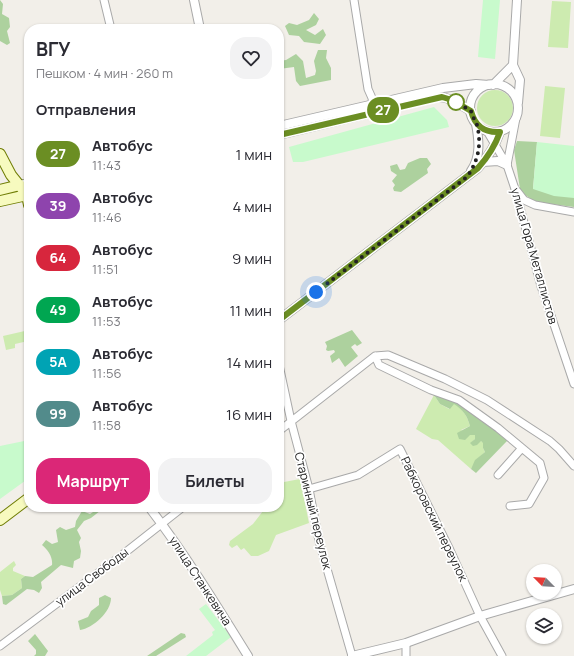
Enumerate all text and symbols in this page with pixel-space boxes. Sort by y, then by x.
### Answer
text: ВГУ [36,36,70,62]
button: heart [230,37,272,79]
text: Пешком · 4 мин · 260 m [36,64,173,82]
unlabelled marker [447,93,465,111]
line badge: 27 [365,97,401,123]
text: Отправления [36,99,136,120]
text: 27 [375,100,391,119]
text: Автобус [92,135,153,156]
text: 27 [50,144,66,163]
text: 1 мин [235,144,272,165]
text: 11:43 [92,156,121,174]
street label: улица Гора Металлистов [507,186,562,327]
text: Автобус [92,187,153,208]
text: 39 [50,196,66,215]
text: 4 мин [232,196,272,217]
text: 11:46 [92,208,122,226]
text: Автобус [92,239,153,260]
text: 64 [49,248,67,267]
text: 9 мин [232,248,272,269]
text: 11:51 [92,260,119,278]
your location [306,282,326,302]
text: Автобус [92,291,153,312]
text: 49 [50,300,66,319]
text: 11 мин [230,300,272,321]
text: 11:53 [92,312,121,330]
text: Автобус [92,343,153,364]
text: 5А [49,352,67,371]
text: 14 мин [227,352,272,373]
text: 11:56 [92,364,122,382]
text: Автобус [92,395,153,416]
text: 99 [49,404,67,423]
text: 16 мин [226,404,272,425]
text: 11:58 [92,416,121,434]
street label: Старинный переулок [291,450,337,572]
street label: Рабкоровский переулок [397,453,473,585]
button: Маршрут [36,458,150,504]
button: Билеты [158,458,272,504]
street label: улица Станкевича [165,533,236,629]
street label: улица Свободы [52,543,132,610]
north arrow [526,564,562,600]
map controls [526,564,562,644]
button: layers [526,608,562,644]

